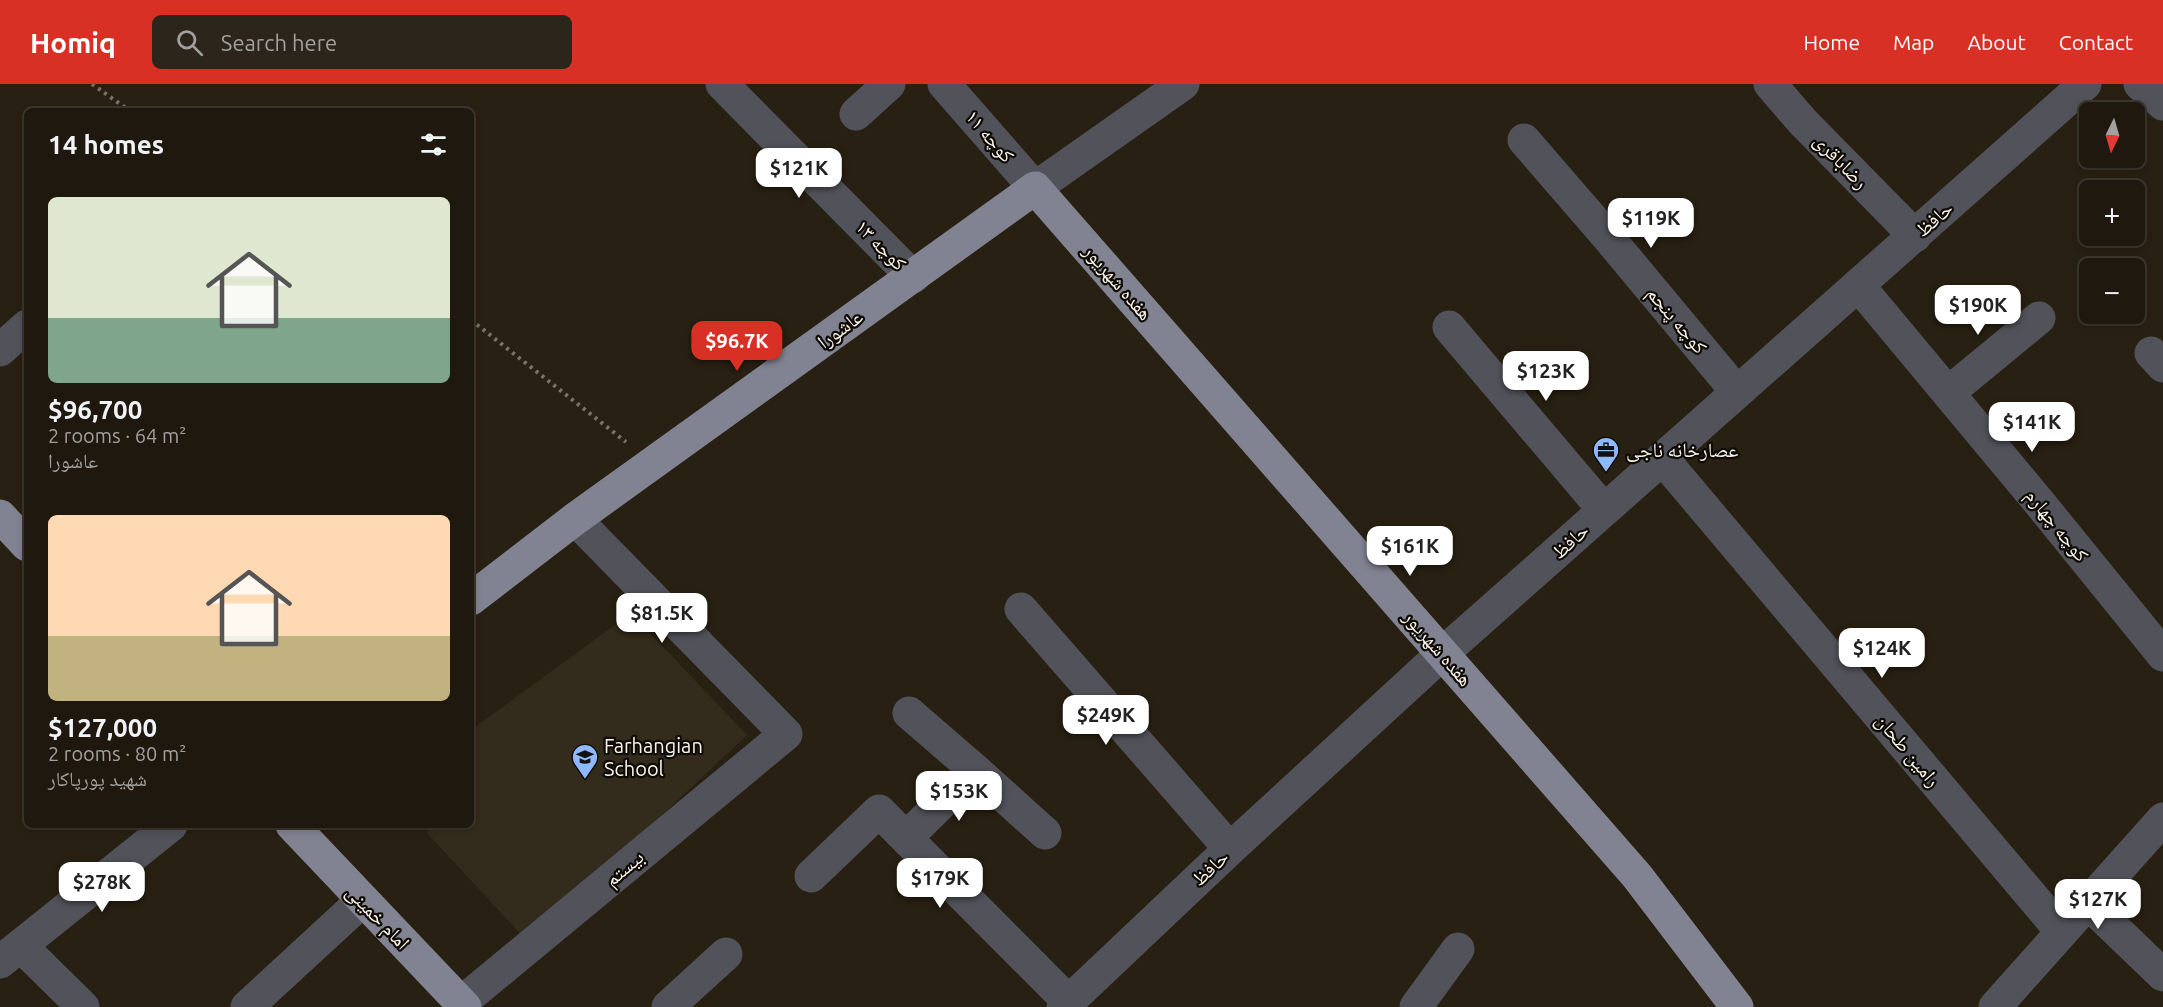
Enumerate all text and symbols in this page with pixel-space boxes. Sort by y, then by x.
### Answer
search box [152,15,572,69]
icon: search [173,26,206,59]
text: Homiq [30,27,116,58]
text: Search here [221,30,337,55]
text: Home [1803,30,1860,54]
text: Map [1893,30,1934,54]
text: About [1967,30,2026,54]
text: Contact [2059,30,2133,54]
north arrow [2079,102,2145,168]
map controls [2079,102,2145,324]
street label: کوچه ۱۱ [961,105,1019,167]
icon: filters [417,128,450,161]
street label: رضاباقری [1809,128,1873,194]
text: 14 homes [48,130,164,159]
pin: $121K [757,148,841,199]
text: $121K [770,156,828,179]
button: + [2079,180,2145,246]
street label: حافظ [1910,196,1957,241]
pin: $119K [1609,198,1693,249]
text: $119K [1622,206,1680,229]
street label: کوچه ۱۳ [851,215,911,275]
icon: home [195,236,303,344]
street label: هفده شهریور [1078,238,1158,325]
button: − [2079,258,2145,324]
street label: کوچه پنجم [1640,281,1712,360]
pin: $190K [1936,285,2020,336]
text: $190K [1949,293,2007,316]
street label: عاشورا [813,305,867,353]
pin: $96.7K [688,321,786,372]
text: $96.7K [705,329,769,352]
pin: $123K [1504,351,1588,402]
text: $123K [1517,359,1575,382]
text: $96,700 [48,395,142,424]
pin: $141K [1990,402,2074,453]
text: $141K [2003,410,2061,433]
text: 2 rooms · 64 m² [48,424,186,447]
office icon: عصارخانه ناجی [1591,435,1621,473]
place label: عصارخانه ناجی [1626,438,1738,462]
text: عاشورا [48,449,98,472]
street label: کوچه چهارم [2019,484,2094,568]
street label: حافظ [1546,518,1593,563]
pin: $161K [1368,526,1452,577]
text: $161K [1381,534,1439,557]
icon: home [195,554,303,662]
pin: $81.5K [613,593,711,644]
text: $81.5K [630,601,694,624]
street label: هفده شهریور [1398,604,1478,691]
pin: $124K [1840,628,1924,679]
text: $124K [1853,636,1911,659]
pin: $249K [1064,695,1148,746]
text: $249K [1077,703,1135,726]
street label: رامین طحان [1870,708,1946,792]
text: $127,000 [48,713,157,742]
place label: Farhangian School [604,734,703,780]
text: 2 rooms · 80 m² [48,742,186,765]
school or university icon: Farhangian School [570,742,600,780]
text: شهید پورپاکار [48,767,147,790]
pin: $153K [917,771,1001,822]
text: $153K [930,779,988,802]
street label: بیستم [600,845,650,893]
street label: حافظ [1187,845,1233,890]
pin: $179K [898,858,982,909]
pin: $278K [60,862,144,913]
text: $179K [911,866,969,889]
text: $278K [73,870,131,893]
pin: $127K [2056,879,2140,930]
street label: امام خمینی [340,880,415,956]
text: $127K [2069,887,2127,910]

